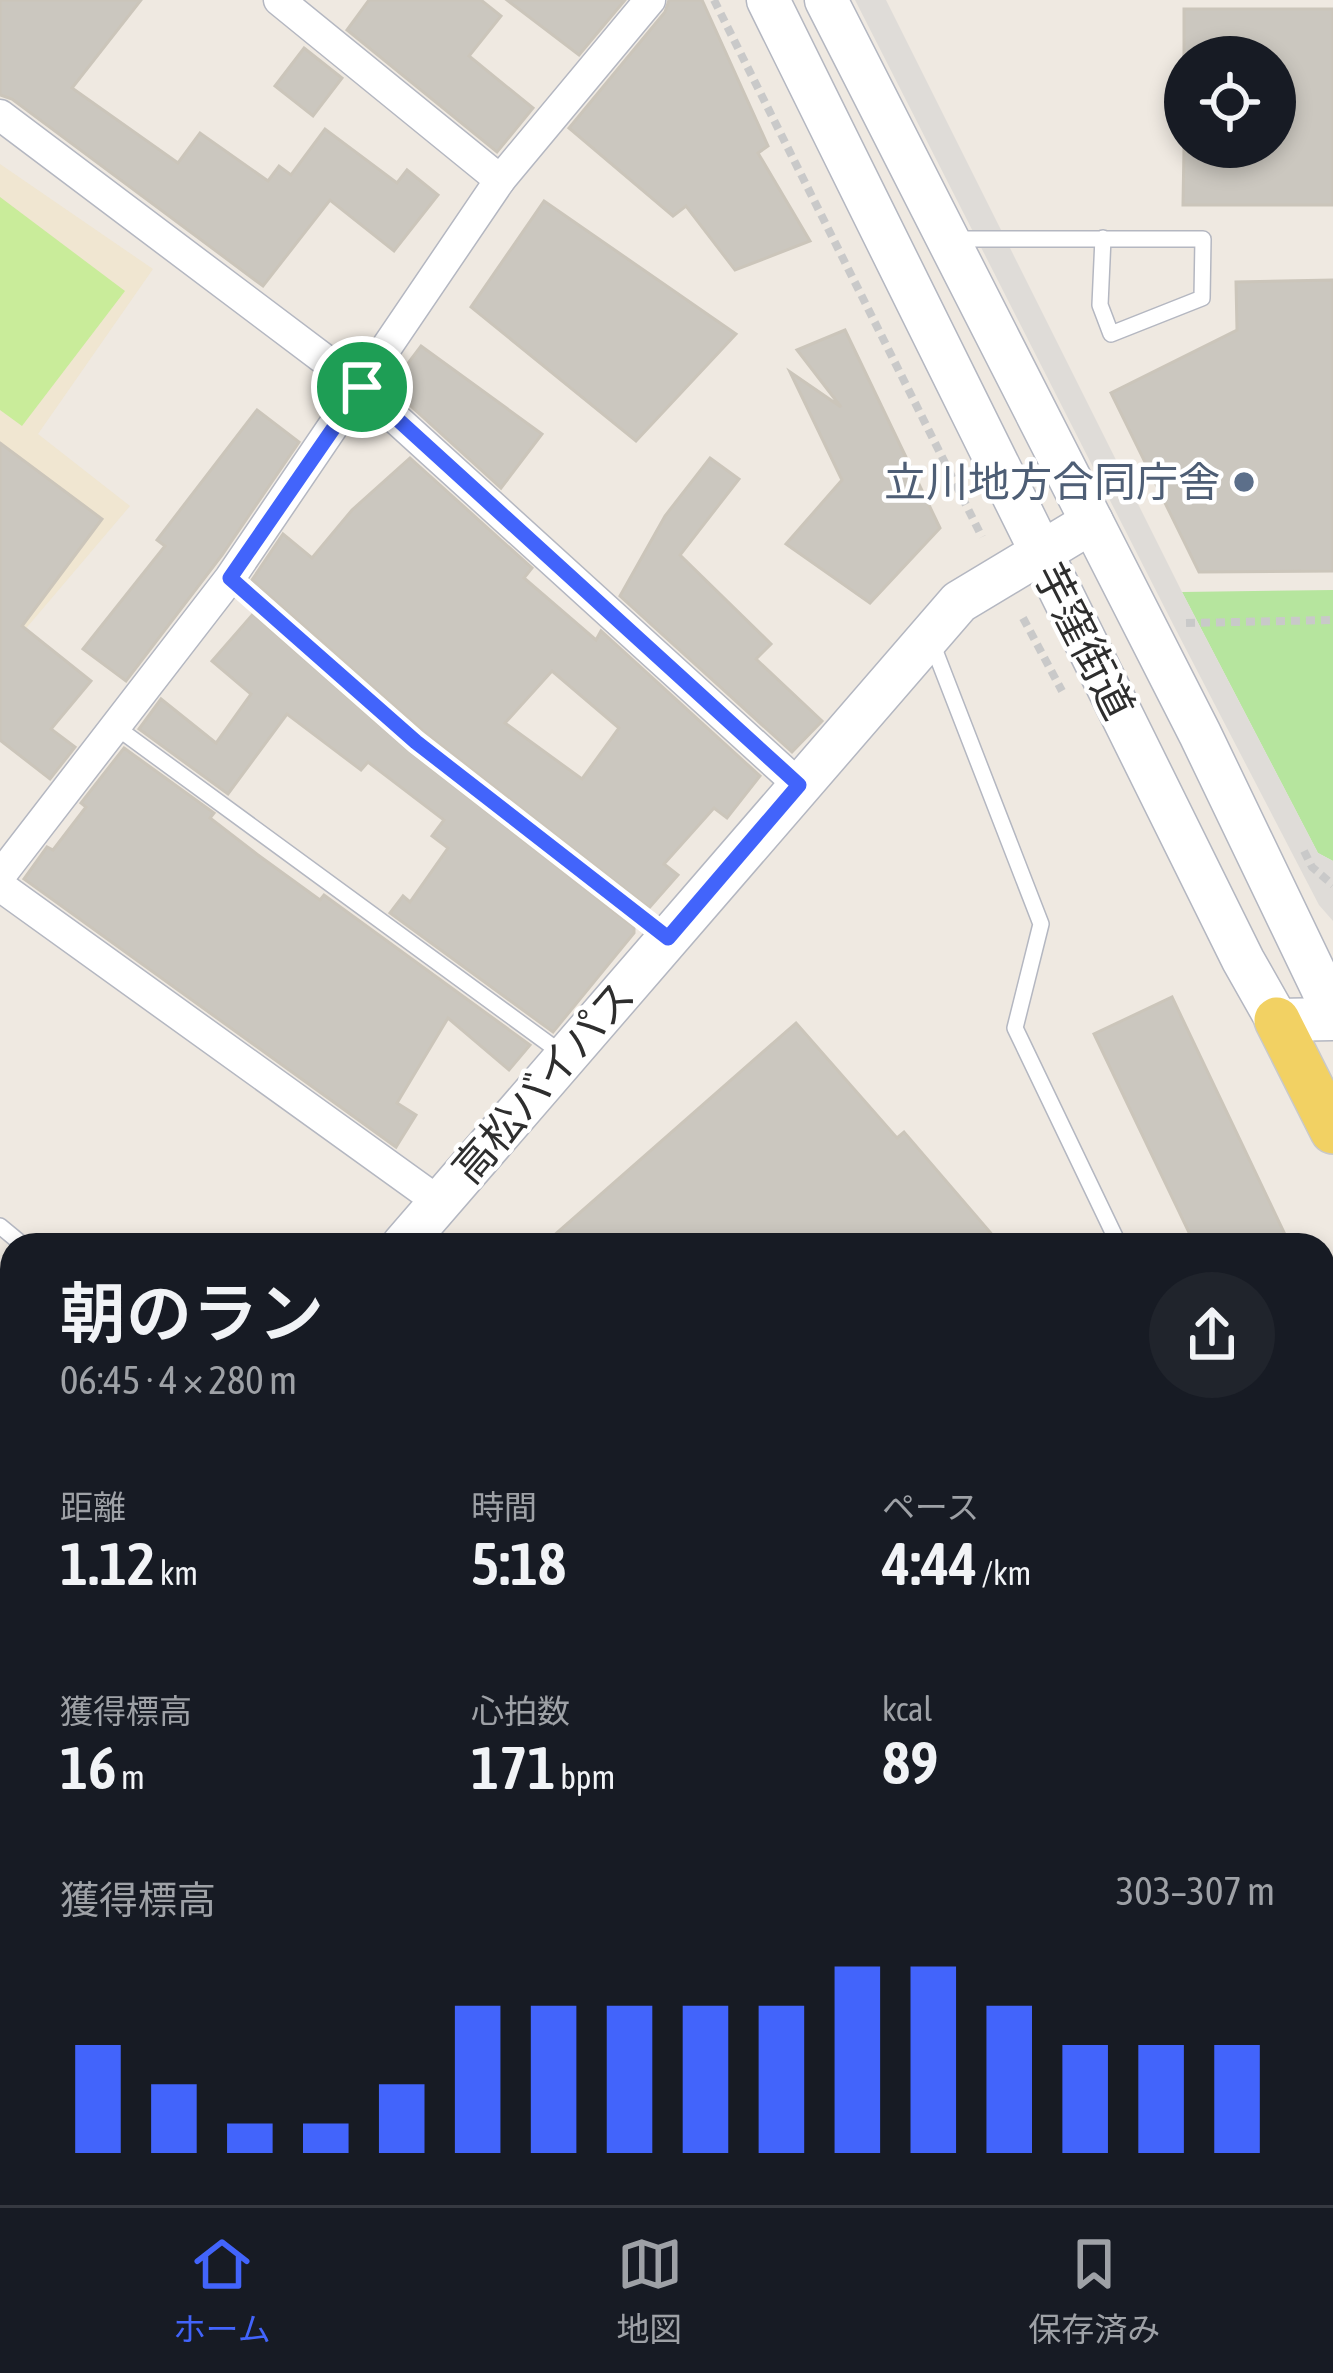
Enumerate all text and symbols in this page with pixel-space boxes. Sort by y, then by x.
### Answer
map controls [1164,36,1296,168]
button: locate [1164,36,1296,168]
pin [311,336,413,438]
icon: arrive [329,354,395,420]
place label: 立川地方合同庁舎 [884,458,1220,506]
marker: 立川地方合同庁舎 [1231,469,1257,495]
street label: 芋窪街道 [1024,555,1144,727]
street label: 高松バイパス [442,971,644,1193]
button: share [1149,1272,1275,1398]
text: 朝のラン [60,1275,324,1351]
text: 06:45 · 4 × 280 m [60,1358,297,1402]
text: 距離 [60,1488,126,1526]
text: 時間 [471,1488,537,1526]
text: ペース [882,1488,979,1526]
text: 1.12 [60,1529,155,1598]
text: 5:18 [471,1529,566,1598]
text: 4:44 [882,1529,977,1598]
text: km [155,1554,198,1592]
text: /km [977,1554,1031,1592]
text: kcal [882,1690,932,1728]
text: 獲得標高 [60,1692,192,1730]
text: 心拍数 [471,1692,570,1730]
text: 89 [882,1728,938,1797]
text: 16 [60,1733,116,1802]
text: 171 [471,1733,556,1802]
text: m [116,1758,145,1796]
text: bpm [556,1758,615,1796]
text: 303–307 m [1116,1869,1275,1913]
text: 獲得標高 [60,1878,216,1922]
tab: ホーム [173,2231,271,2351]
tab: 地図 [617,2231,683,2351]
tab: 保存済み [1028,2231,1160,2351]

